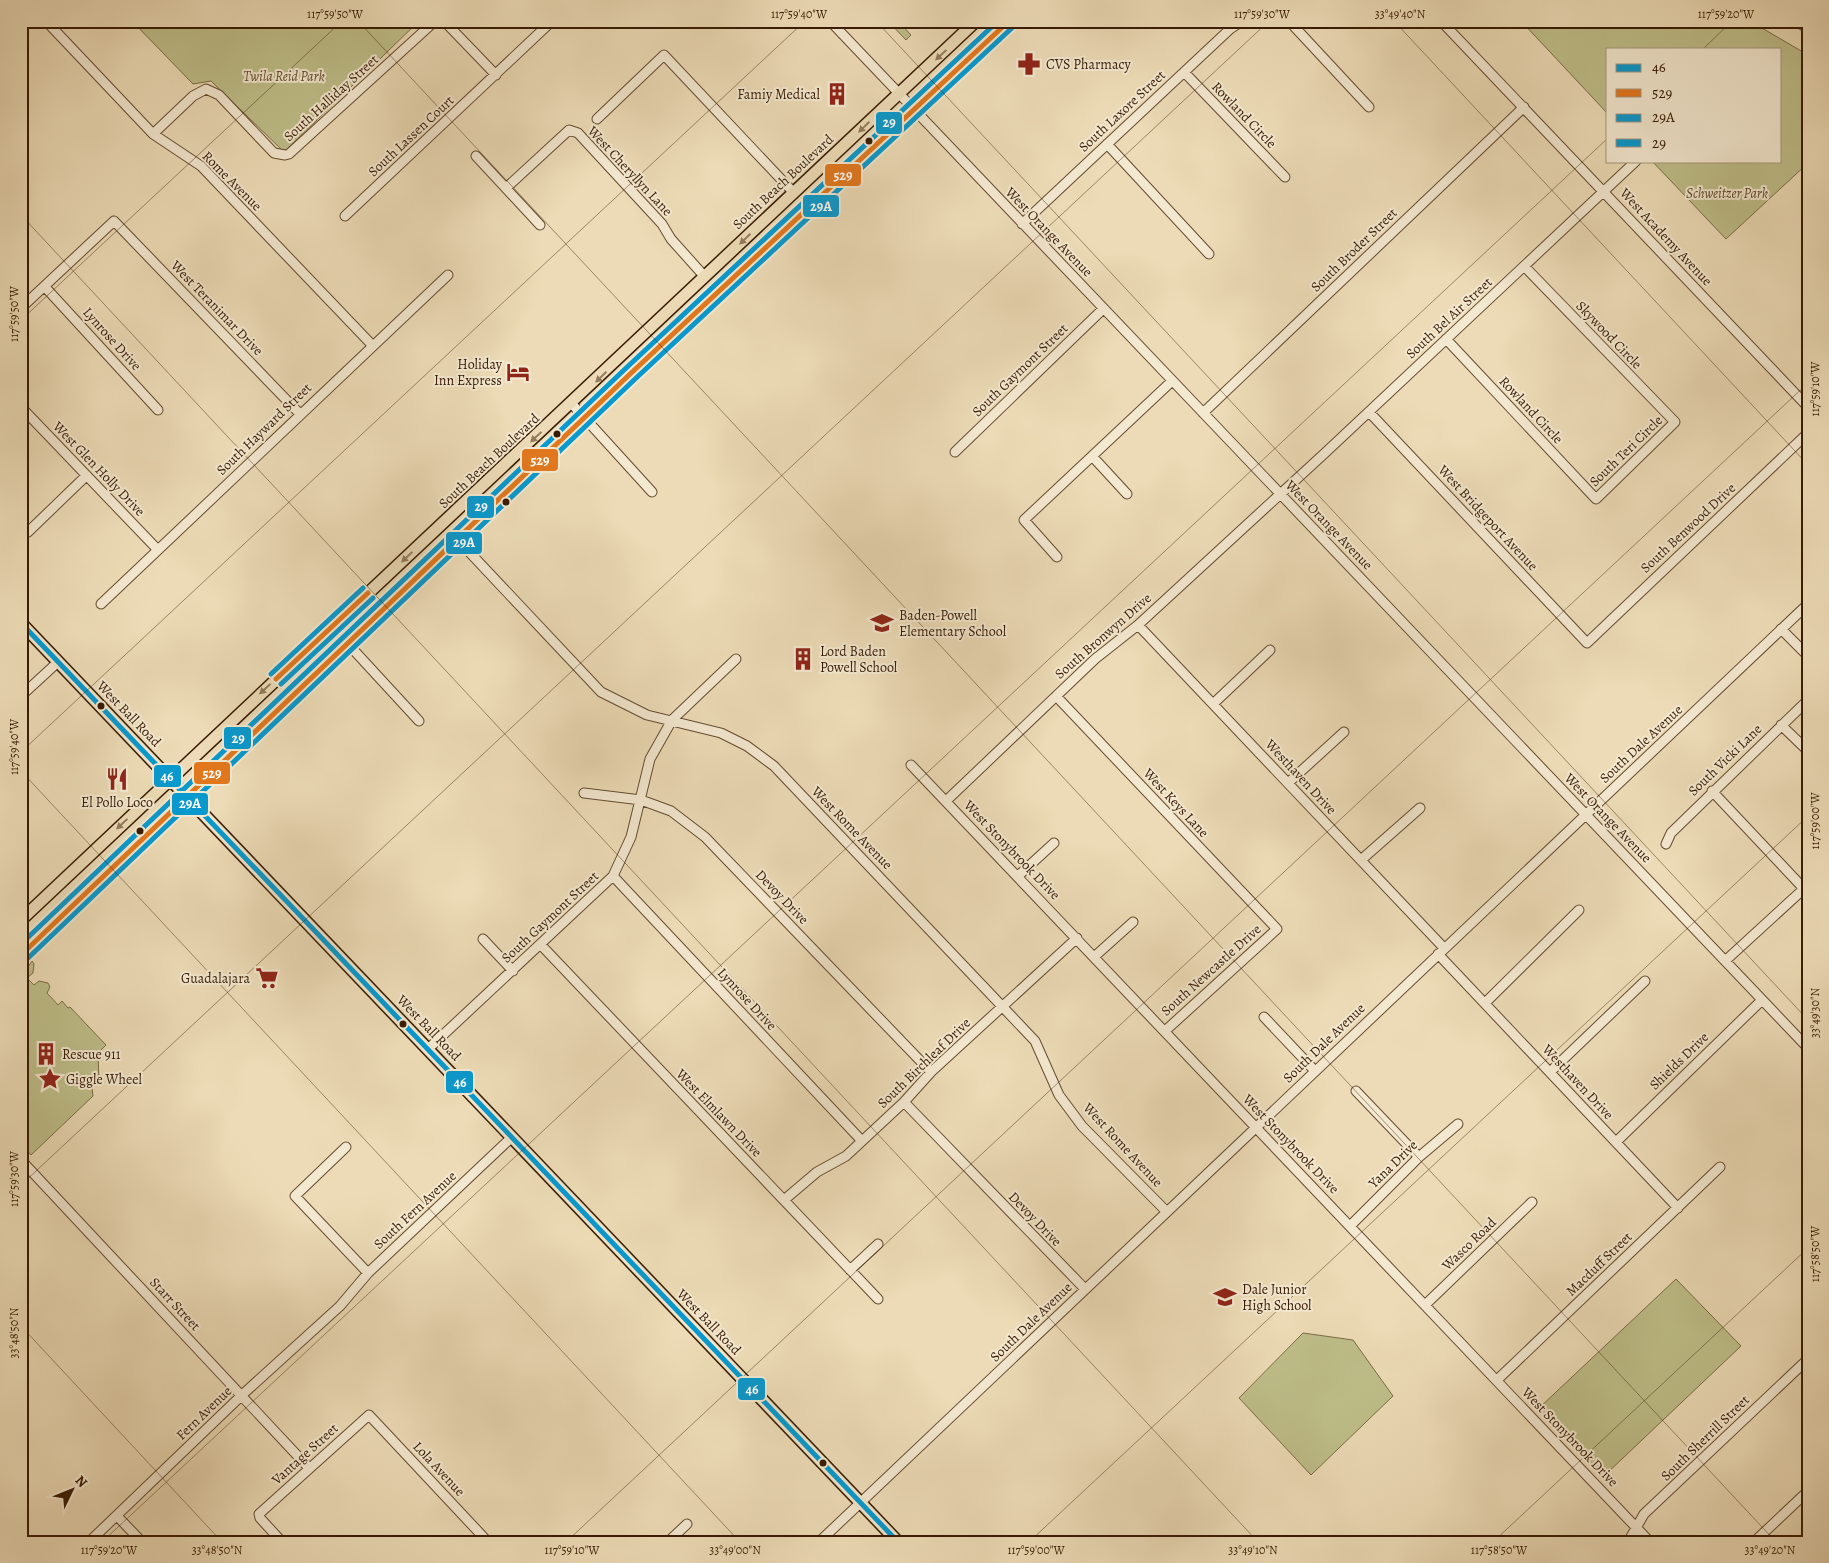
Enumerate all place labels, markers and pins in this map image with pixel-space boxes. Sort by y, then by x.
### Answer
pharmacy icon: CVS Pharmacy [1016,51,1042,77]
place label: CVS Pharmacy [1046,55,1131,74]
building icon: Famiy Medical [824,81,850,107]
place label: Famiy Medical [737,85,821,104]
unlabelled marker [864,136,874,146]
place label: Holiday Inn Express [434,355,503,390]
hotel icon: Holiday Inn Express [505,359,531,385]
unlabelled marker [552,429,562,439]
unlabelled marker [501,497,511,507]
place label: Baden-Powell Elementary School [899,606,1007,641]
school or university icon: Baden-Powell Elementary School [869,610,895,636]
place label: Lord Baden Powell School [820,642,898,677]
building icon: Lord Baden Powell School [790,646,816,672]
unlabelled marker [96,701,106,711]
restaurant icon: El Pollo Loco [104,766,130,792]
place label: El Pollo Loco [81,793,153,812]
unlabelled marker [135,826,145,836]
supermarket icon: Guadalajara [254,965,280,991]
place label: Guadalajara [181,969,250,988]
unlabelled marker [398,1019,408,1029]
building icon: Rescue 911 [33,1041,59,1067]
place label: Rescue 911 [62,1045,121,1064]
place icon: Giggle Wheel [37,1066,63,1092]
place label: Giggle Wheel [66,1070,142,1089]
place label: Dale Junior High School [1242,1280,1312,1315]
school or university icon: Dale Junior High School [1212,1284,1238,1310]
unlabelled marker [818,1458,828,1468]

